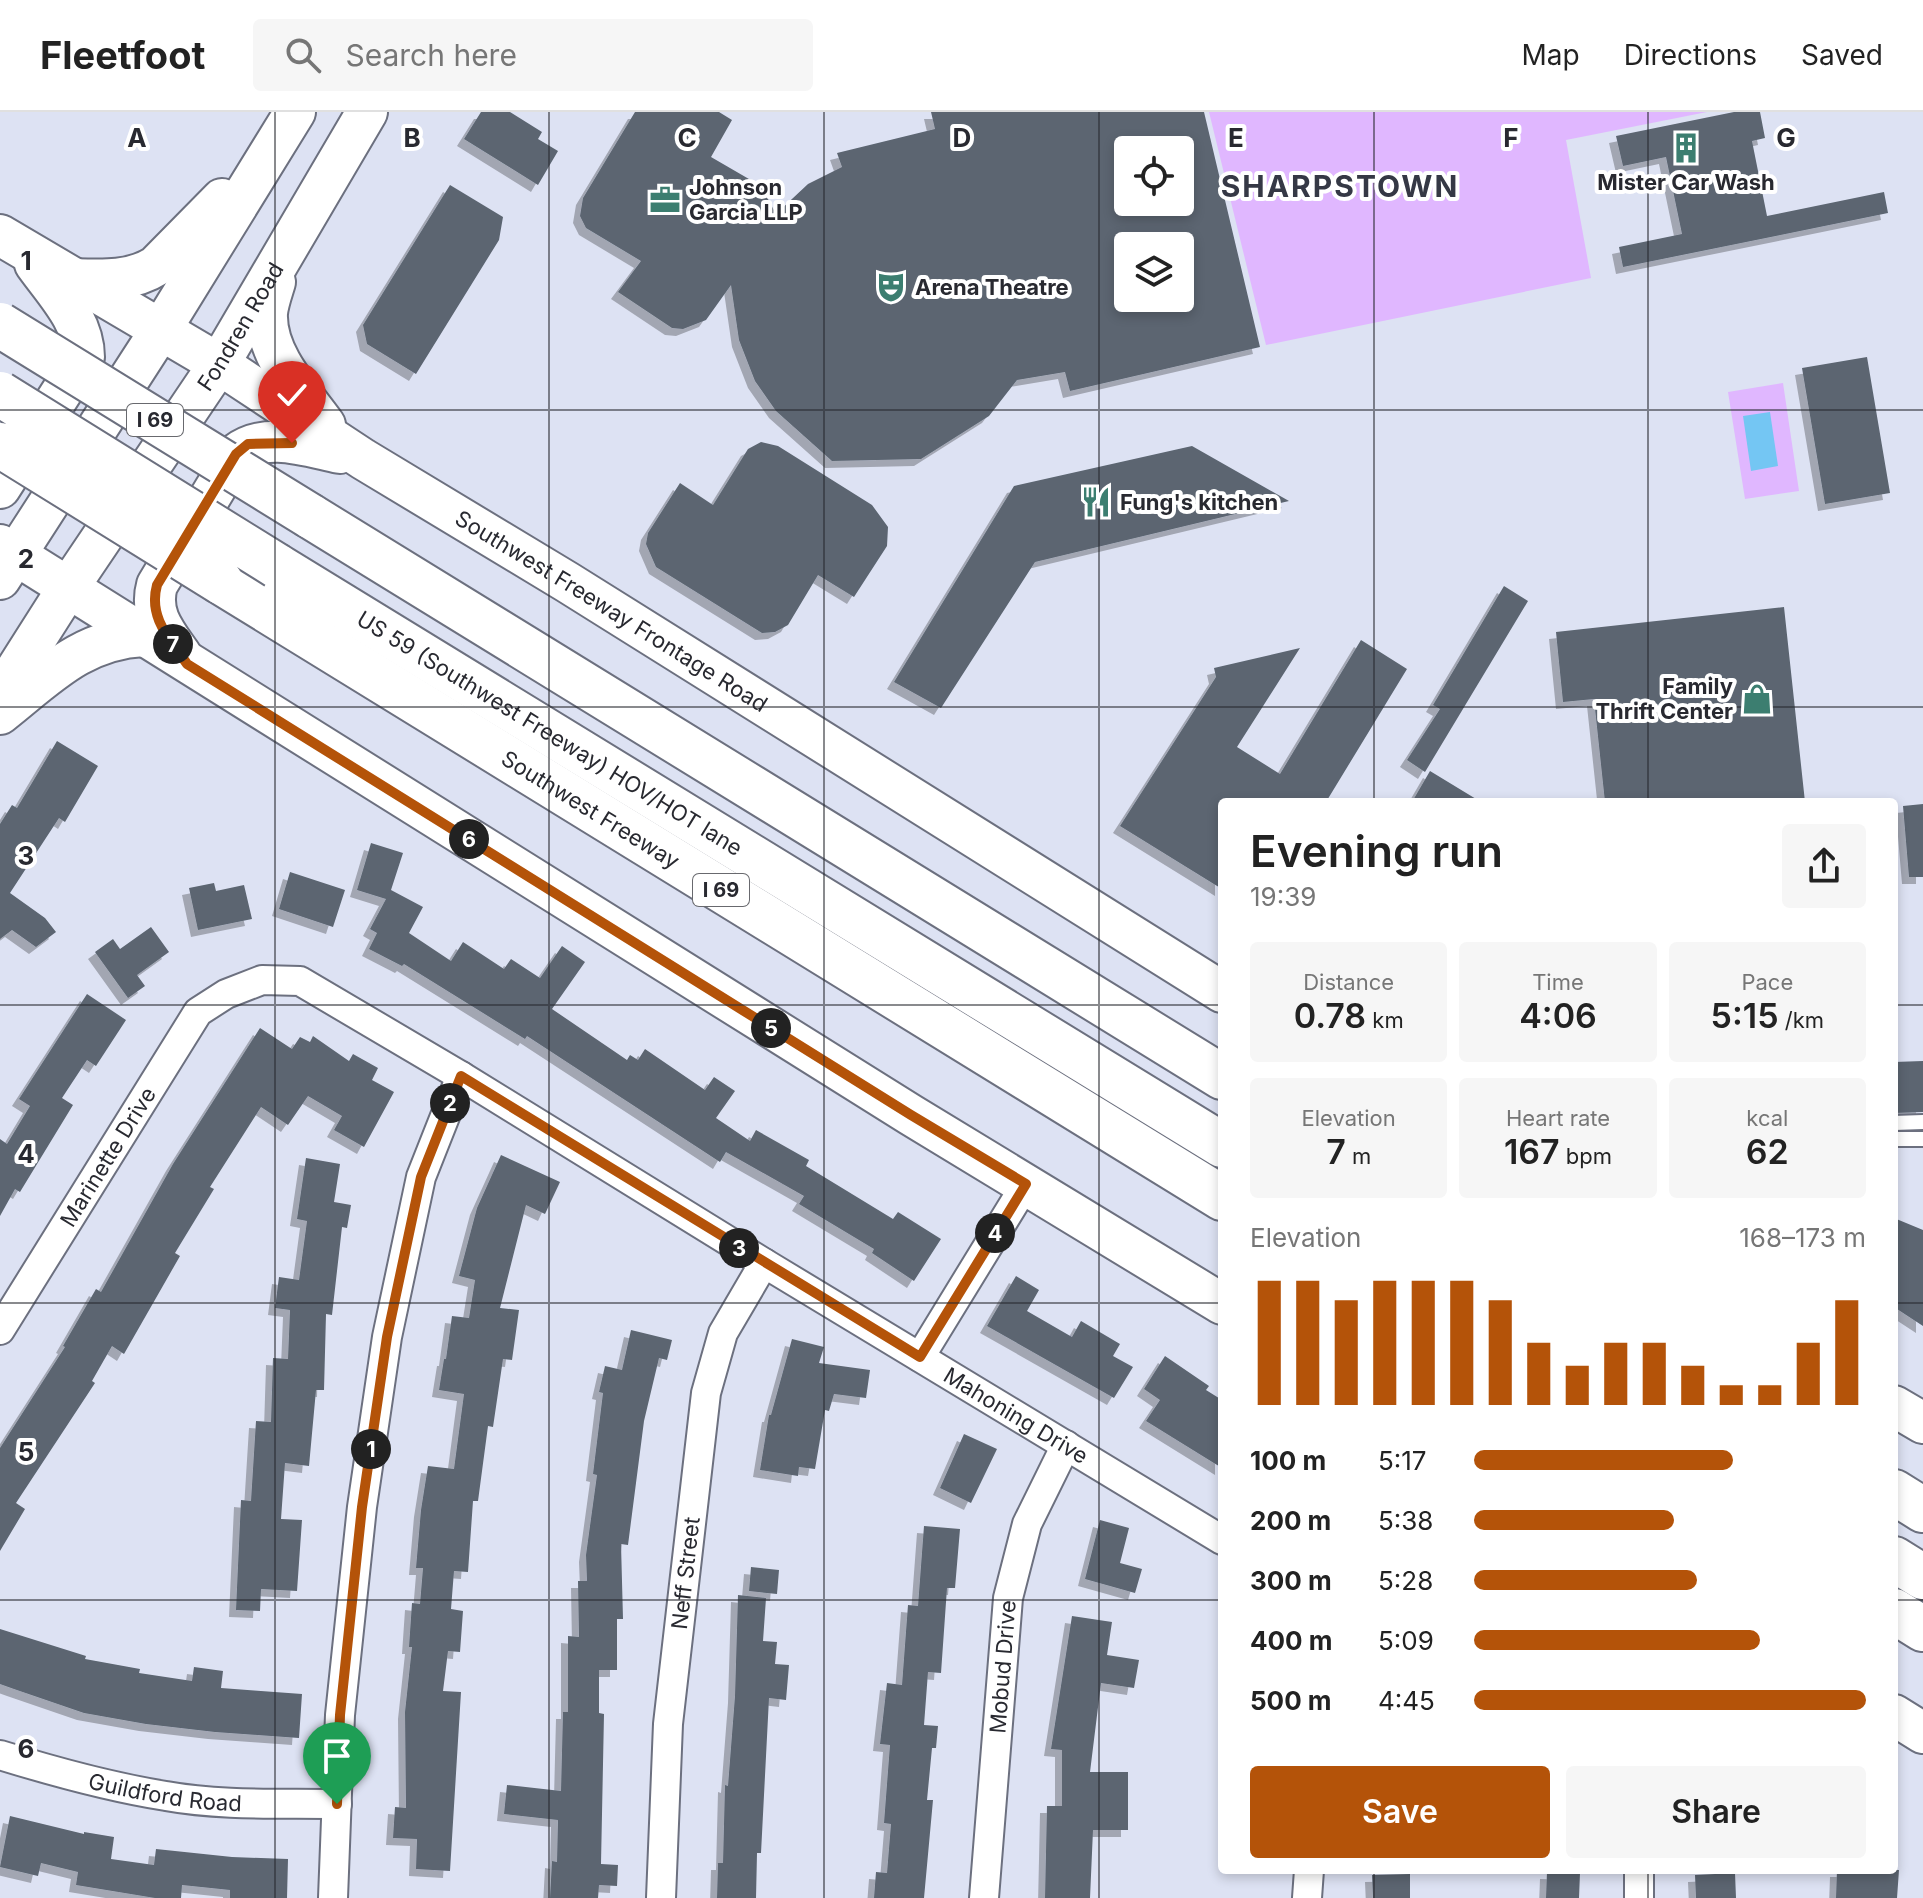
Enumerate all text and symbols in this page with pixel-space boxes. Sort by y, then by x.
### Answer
search box [253,19,813,91]
text: Fleetfoot [40,32,205,78]
icon: search [281,33,325,77]
text: Search here [345,37,517,73]
text: Map [1521,38,1580,72]
text: Directions [1624,38,1757,72]
text: Saved [1801,38,1883,72]
text: A [127,122,147,153]
text: B [403,122,421,153]
text: C [677,122,697,153]
text: D [953,122,971,153]
text: E [1228,122,1244,153]
text: F [1503,122,1519,153]
text: G [1776,122,1796,153]
building icon: Mister Car Wash [1669,131,1703,165]
map controls [1114,136,1194,312]
button: locate [1114,136,1194,216]
district label: SHARPSTOWN [1221,168,1459,204]
place label: Mister Car Wash [1597,169,1775,195]
place label: Johnson Garcia LLP [689,174,803,225]
office icon: Johnson Garcia LLP [648,183,682,217]
button: layers [1114,232,1194,312]
text: 1 [20,245,32,276]
street label: Fondren Road [192,258,289,396]
theatre icon: Arena Theatre [874,270,908,304]
place label: Arena Theatre [915,274,1069,300]
pin [258,361,326,443]
icon: check [270,373,314,417]
road number: I 69 [127,404,183,436]
restaurant icon: Fung's kitchen [1079,485,1113,519]
place label: Fung's kitchen [1120,489,1278,515]
street label: Southwest Freeway Frontage Road [451,505,772,717]
text: 2 [18,543,34,574]
street label: US 59 (Southwest Freeway) HOV/HOT lane [351,606,747,858]
pin: 7 [153,624,193,664]
text: 7 [167,631,179,657]
place label: Family Thrift Center [1595,673,1733,724]
shop icon: Family Thrift Center [1740,682,1774,716]
street label: Southwest Freeway [497,744,683,874]
pin: 6 [449,819,489,859]
text: Evening run [1250,824,1503,878]
button: share [1782,824,1866,908]
text: 6 [462,826,476,852]
text: 3 [18,840,34,871]
road number: I 69 [693,874,749,906]
text: 19:39 [1250,881,1316,912]
text: Distance [1303,969,1394,995]
text: Time [1532,969,1584,995]
text: Pace [1741,969,1793,995]
text: 0.78 [1294,995,1366,1036]
text: 4:06 [1519,995,1597,1036]
text: 5:15 [1711,995,1779,1036]
text: km [1366,1007,1404,1033]
text: /km [1779,1007,1824,1033]
pin: 5 [751,1008,791,1048]
text: 5 [764,1015,778,1041]
street label: Marinette Drive [55,1082,161,1231]
pin: 2 [430,1083,470,1123]
text: 2 [443,1090,457,1116]
text: Elevation [1302,1105,1396,1131]
text: Heart rate [1506,1105,1610,1131]
text: kcal [1746,1105,1788,1131]
text: 7 [1326,1131,1346,1172]
text: 167 [1504,1131,1560,1172]
text: 62 [1746,1131,1789,1172]
text: 4 [17,1138,35,1169]
text: m [1346,1143,1371,1169]
text: bpm [1560,1143,1612,1169]
pin: 4 [975,1213,1015,1253]
text: 4 [988,1220,1002,1246]
text: Elevation [1250,1222,1361,1253]
text: 168–173 m [1739,1222,1866,1253]
pin: 3 [719,1228,759,1268]
text: 3 [732,1235,746,1261]
street label: Mahoning Drive [939,1362,1093,1469]
pin: 1 [351,1429,391,1469]
text: 5 [18,1436,34,1467]
text: 1 [366,1436,376,1462]
text: 100 m [1250,1445,1326,1476]
text: 5:17 [1378,1445,1427,1476]
text: 200 m [1250,1505,1331,1536]
text: 5:38 [1378,1505,1433,1536]
street label: Neff Street [666,1515,705,1631]
text: 300 m [1250,1565,1332,1596]
text: 5:28 [1378,1565,1433,1596]
street label: Mobud Drive [984,1599,1021,1734]
text: 400 m [1250,1625,1333,1656]
text: 5:09 [1378,1625,1434,1656]
text: 500 m [1250,1685,1332,1716]
text: 4:45 [1378,1685,1435,1716]
pin [303,1722,371,1804]
text: 6 [18,1733,34,1764]
icon: arrive [315,1734,359,1778]
button: Save [1250,1766,1550,1858]
button: Share [1566,1766,1866,1858]
street label: Guildford Road [86,1768,242,1816]

